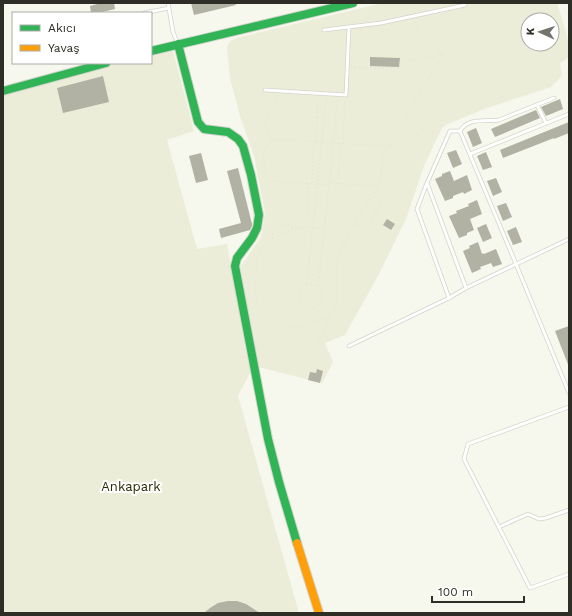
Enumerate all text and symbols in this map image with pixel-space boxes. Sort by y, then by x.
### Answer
legend [12,12,152,64]
north arrow [520,12,560,52]
text: Akıcı [48,21,76,35]
text: K [524,27,537,36]
text: Yavaş [48,41,80,55]
park label: Ankapark [101,479,161,494]
scale bar [432,578,524,604]
text: 100 m [438,585,473,599]

